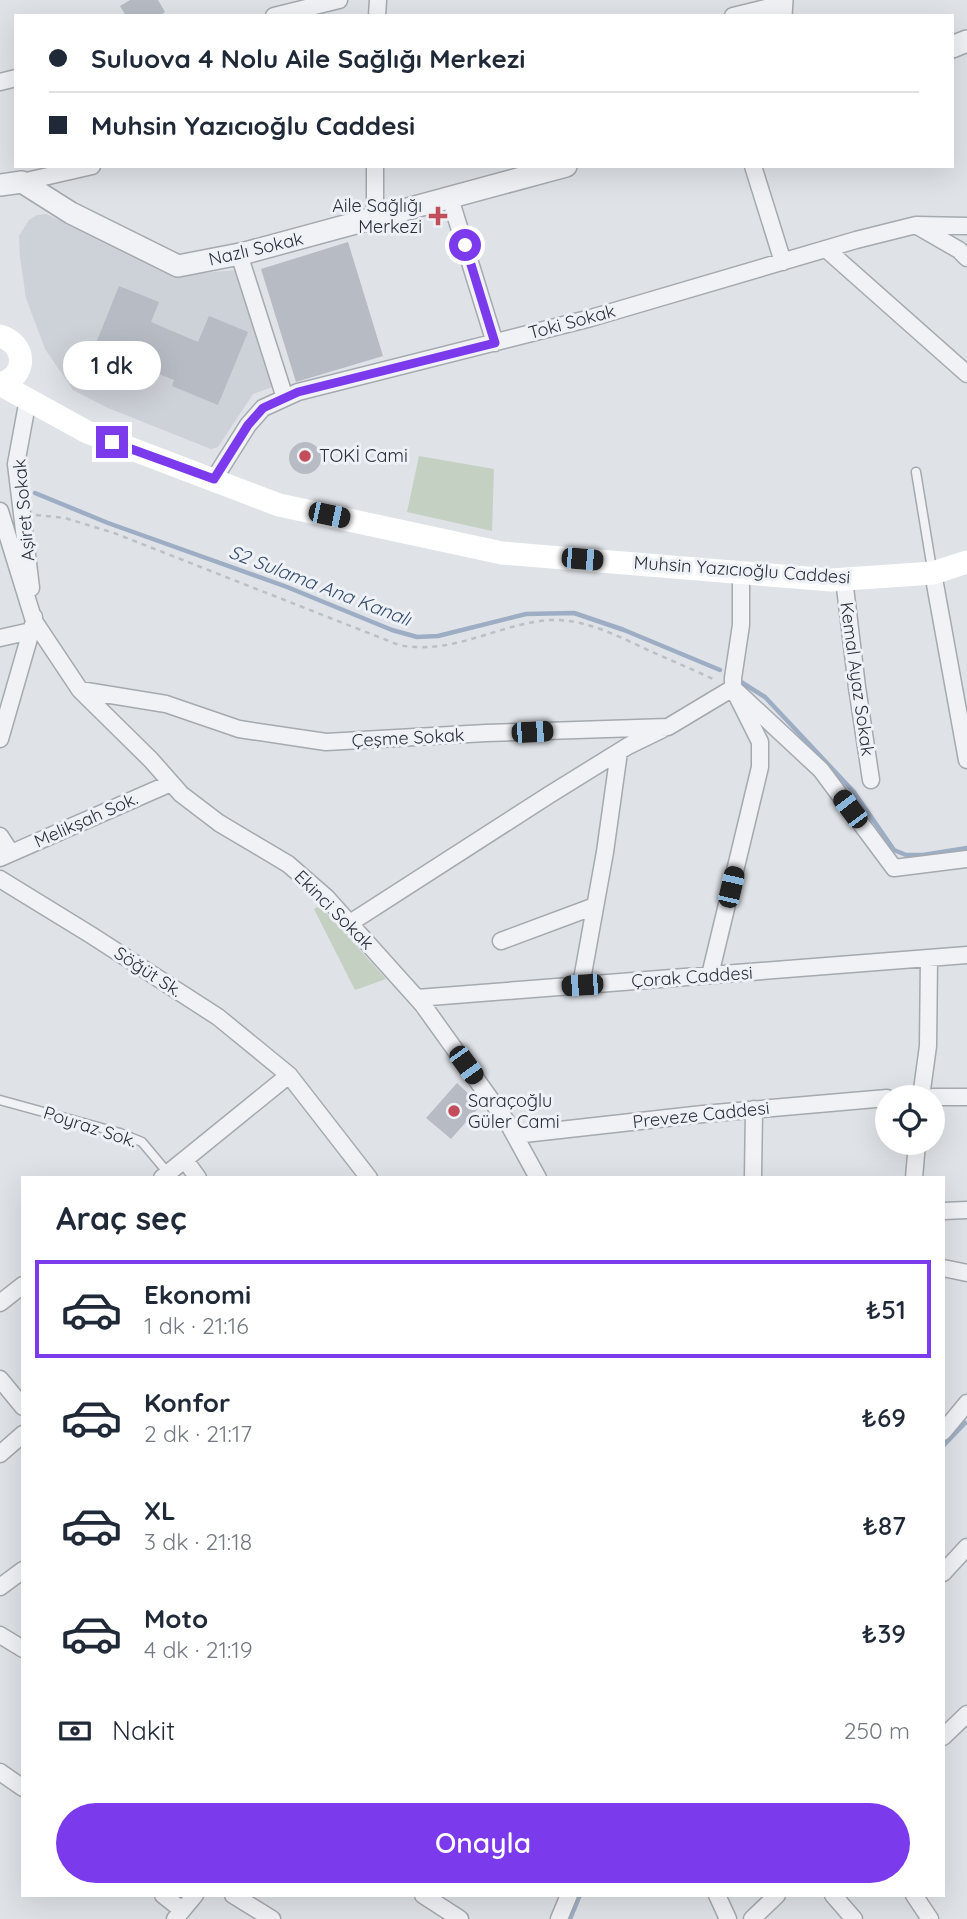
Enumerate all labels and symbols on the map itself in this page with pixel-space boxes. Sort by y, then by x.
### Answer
place label: Aile Sağlığı Merkezi [332,194,422,238]
marker: Aile Sağlığı Merkezi [428,206,448,226]
street label: Nazlı Sokak [206,226,306,271]
route start [449,229,481,261]
street label: Toki Sokak [526,299,618,344]
callout: 1 dk [63,340,161,390]
route end [96,426,128,458]
place label: TOKİ Cami [319,444,408,467]
marker: TOKİ Cami [297,448,313,464]
street label: Aşiret Sokak [8,458,39,562]
car [307,500,352,530]
water label: S2 Sulama Ana Kanalı [226,539,415,631]
car [561,547,604,571]
street label: Muhsin Yazıcıoğlu Caddesi [633,550,851,589]
street label: Kemal Ayaz Sokak [835,600,880,757]
car [511,720,554,744]
street label: Çeşme Sokak [351,723,465,752]
street label: Melikşah Sok. [30,786,141,853]
car [829,786,872,832]
car [717,864,746,910]
street label: Ekinci Sokak [290,865,379,954]
street label: Söğüt Sk. [110,941,187,1002]
street label: Çorak Caddesi [630,961,753,992]
car [561,973,604,997]
car [446,1042,487,1088]
place label: Saraçoğlu Güler Cami [468,1089,560,1133]
street label: Preveze Caddesi [631,1096,770,1133]
street label: Poyraz Sok. [41,1101,140,1152]
marker: Saraçoğlu Güler Cami [446,1103,462,1119]

